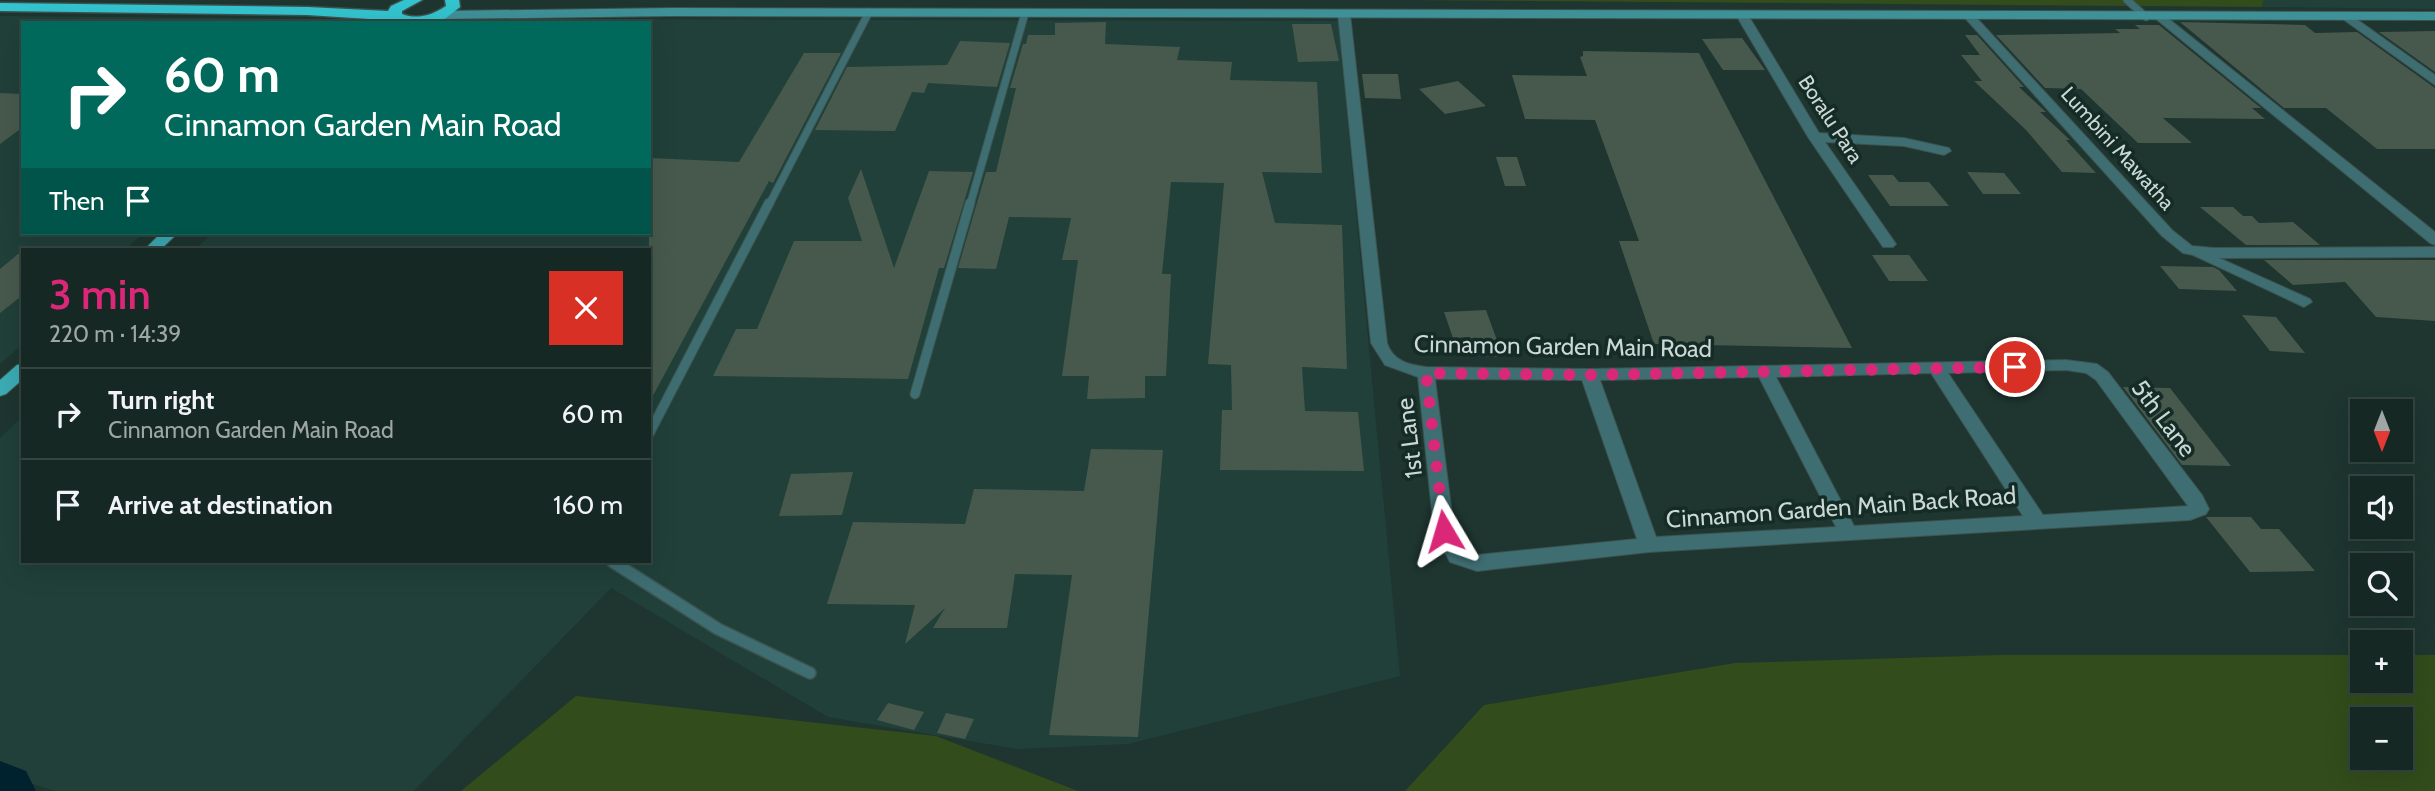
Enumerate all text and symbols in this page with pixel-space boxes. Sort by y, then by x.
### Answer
text: 60 m [164,45,280,104]
icon: right [49,49,140,140]
street label: Boralu Para [1793,70,1869,168]
street label: Lumbini Mawatha [2056,81,2180,215]
text: Cinnamon Garden Main Road [164,105,562,144]
icon: arrive [119,182,157,220]
text: Then [49,185,105,217]
text: 3 min [49,268,151,320]
button: close [549,271,623,345]
text: 220 m · 14:39 [49,320,181,348]
street label: Cinnamon Garden Main Road [1414,329,1712,363]
pin [1985,337,2045,397]
icon: arrive [1996,348,2034,386]
street label: 5th Lane [2126,374,2202,462]
text: Turn right [108,384,214,416]
icon: right [49,395,87,433]
street label: 1st Lane [1390,396,1428,480]
text: 60 m [561,398,623,430]
north arrow [2350,399,2413,462]
map controls [2350,399,2413,770]
text: Cinnamon Garden Main Road [108,416,394,444]
button: sound [2350,476,2413,539]
street label: Cinnamon Garden Main Back Road [1665,480,2017,534]
icon: arrive [49,486,87,524]
text: Arrive at destination [108,489,333,521]
text: 160 m [553,489,623,521]
position arrow [1407,494,1481,568]
button: search [2350,553,2413,616]
button: + [2350,630,2413,693]
button: − [2350,707,2413,770]

